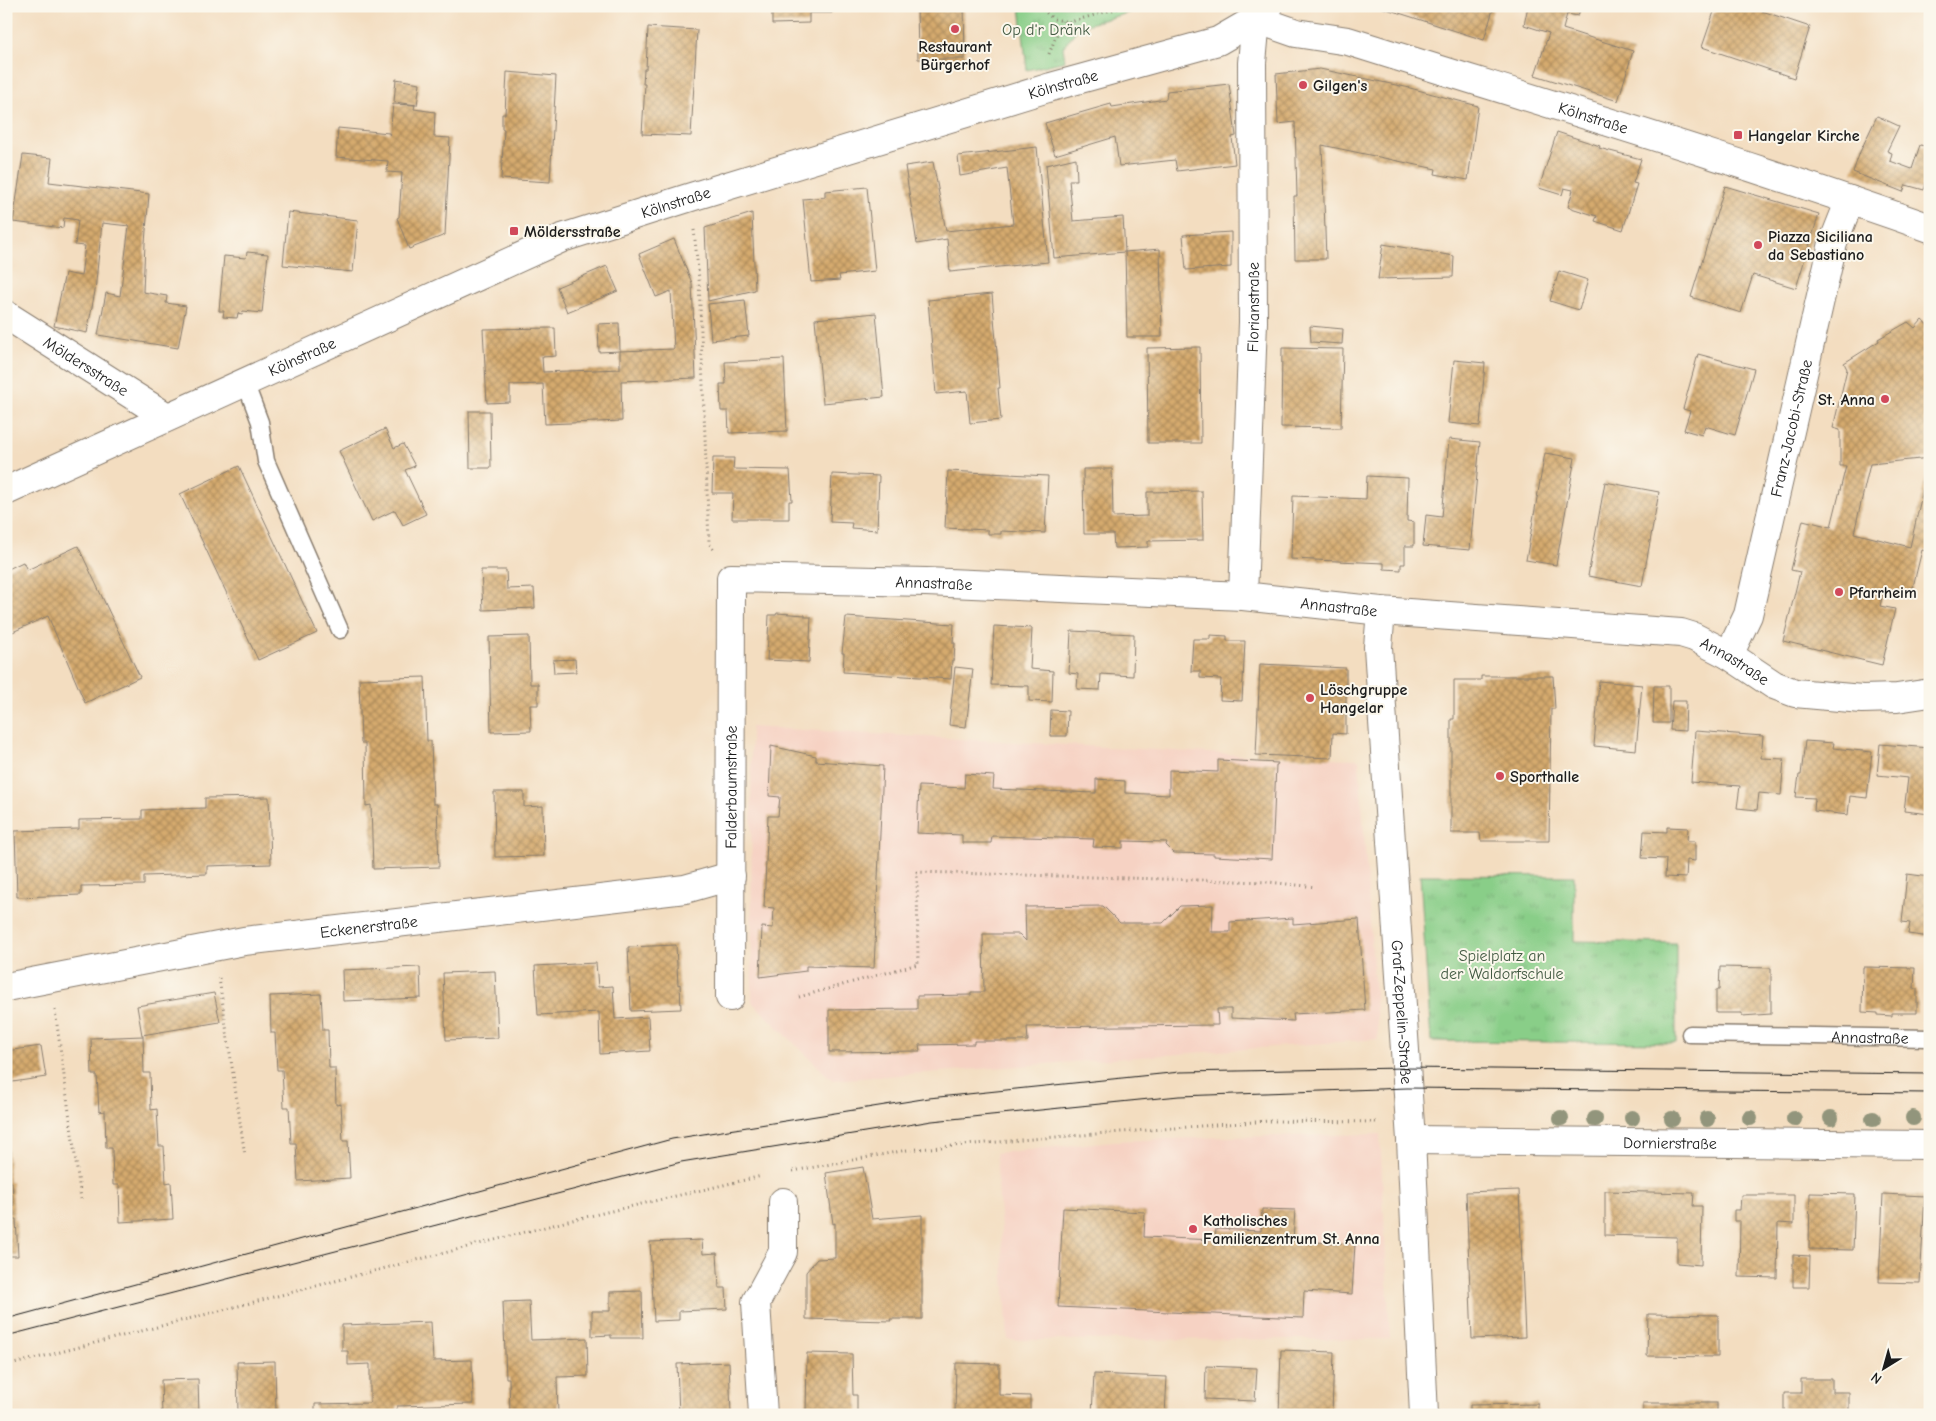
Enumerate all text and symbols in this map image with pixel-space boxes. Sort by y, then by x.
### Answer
park label: Op d'r Dränk [1002,21,1090,39]
marker: Restaurant Bürgerhof [949,23,961,35]
place label: Restaurant Bürgerhof [918,38,992,74]
street label: Kölnstraße [1026,66,1100,103]
place label: Gilgen's [1313,77,1368,95]
marker: Gilgen's [1297,79,1309,91]
street label: Kölnstraße [1556,99,1630,138]
place label: Hangelar Kirche [1748,127,1860,145]
marker: Hangelar Kirche [1732,129,1744,141]
street label: Kölnstraße [639,184,713,222]
place label: Möldersstraße [524,223,621,241]
marker: Möldersstraße [508,225,520,237]
place label: Piazza Siciliana da Sebastiano [1768,228,1873,264]
marker: Piazza Siciliana da Sebastiano [1752,239,1764,251]
street label: Florianstraße [1244,262,1263,353]
street label: Möldersstraße [40,333,131,400]
street label: Kölnstraße [266,334,339,380]
street label: Franz-Jacobi-Straße [1767,358,1816,499]
place label: St. Anna [1818,391,1875,409]
marker: St. Anna [1879,393,1891,405]
street label: Annastraße [895,573,973,594]
place label: Pfarrheim [1849,584,1917,602]
marker: Pfarrheim [1833,586,1845,598]
street label: Annastraße [1300,594,1378,621]
street label: Annastraße [1697,634,1772,689]
place label: Löschgruppe Hangelar [1320,681,1407,717]
marker: Löschgruppe Hangelar [1304,692,1316,704]
street label: Falderbaumstraße [722,725,741,849]
place label: Sporthalle [1510,768,1579,786]
marker: Sporthalle [1494,770,1506,782]
street label: Eckenerstraße [319,913,419,942]
street label: Graf-Zeppelin-Straße [1388,939,1415,1085]
park label: Spielplatz an der Waldorfschule [1440,947,1564,983]
street label: Annastraße [1831,1028,1909,1048]
street label: Dornierstraße [1623,1134,1717,1153]
place label: Katholisches Familienzentrum St. Anna [1203,1212,1380,1248]
marker: Katholisches Familienzentrum St. Anna [1187,1223,1199,1235]
north arrow [1858,1344,1908,1394]
text: N [1868,1368,1885,1388]

